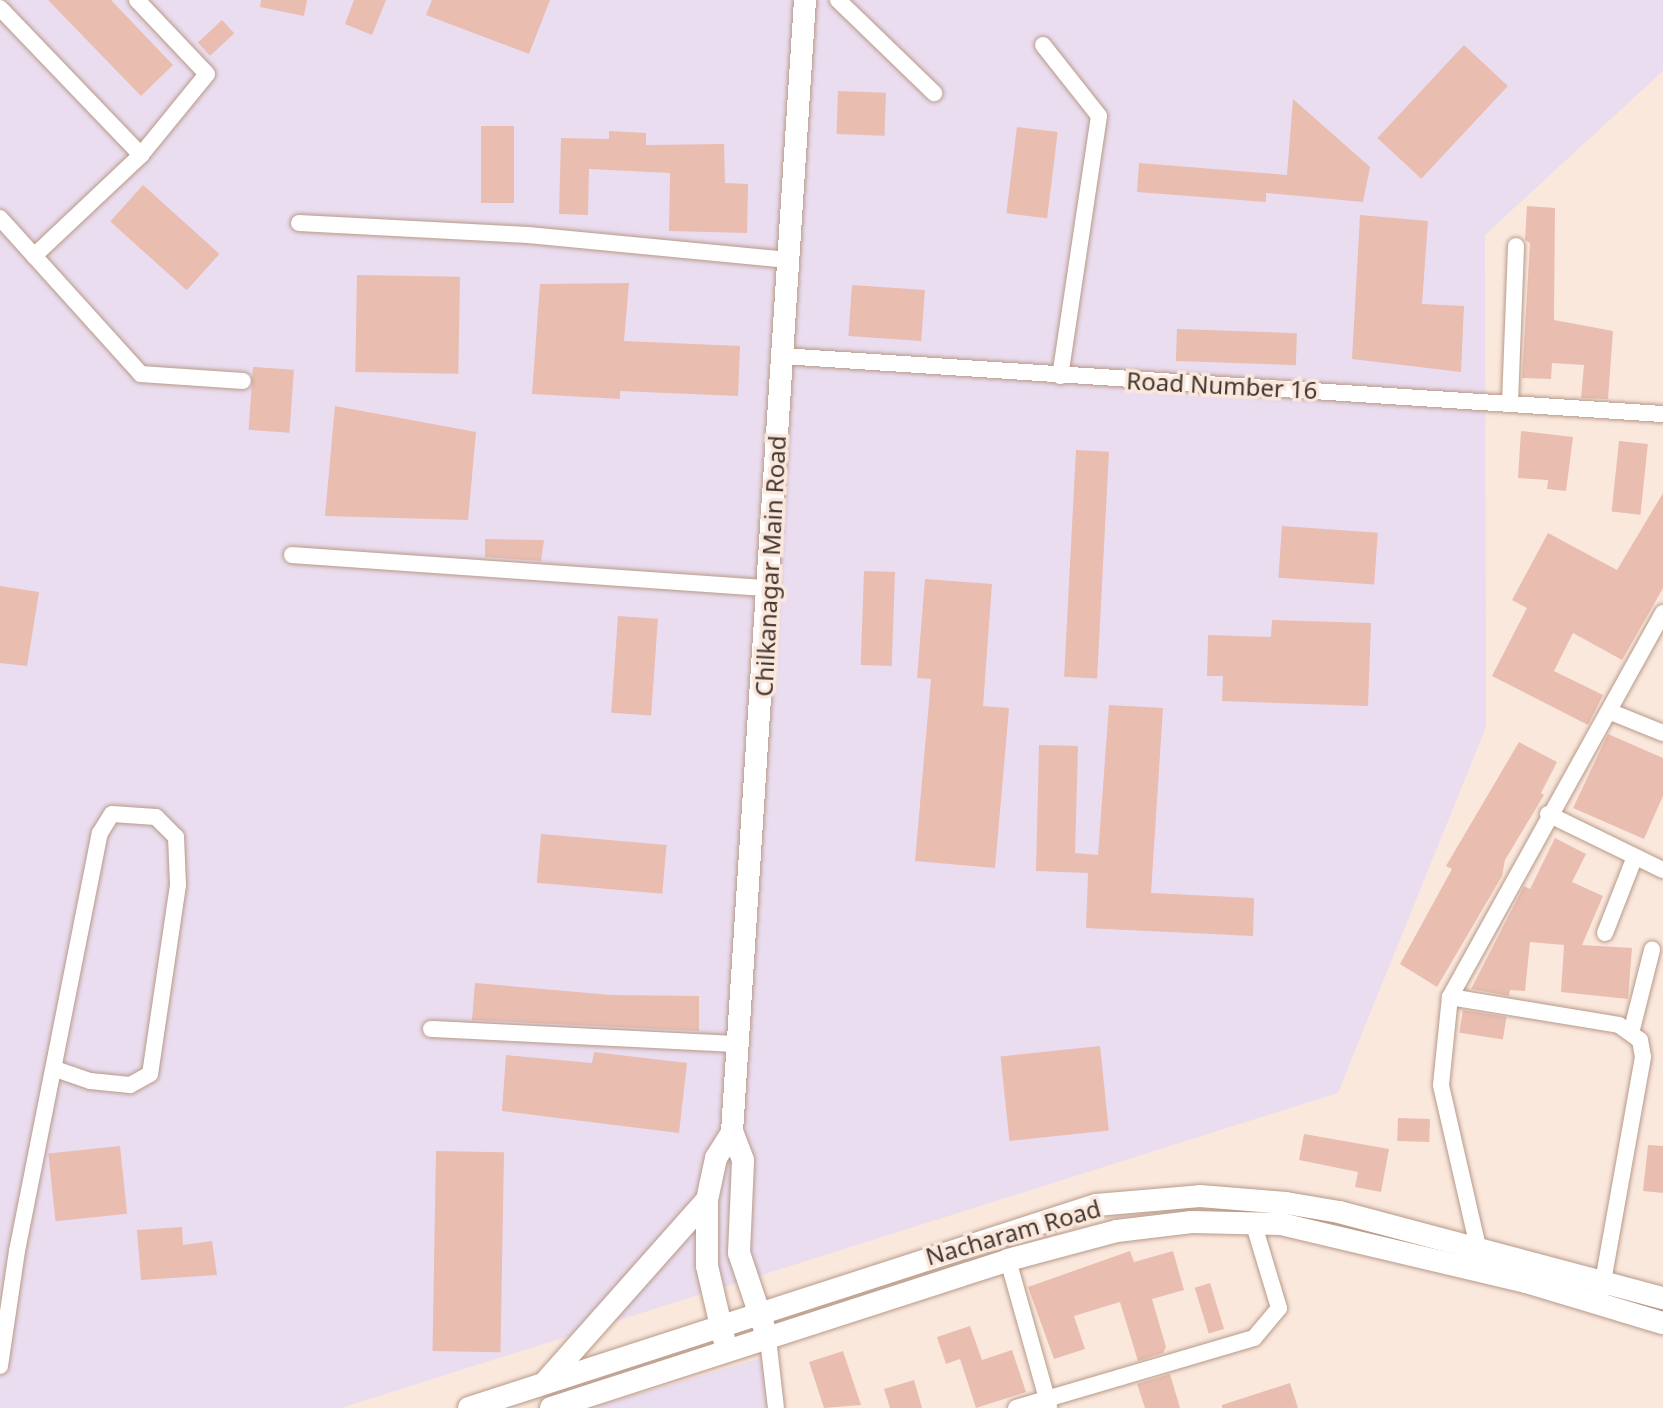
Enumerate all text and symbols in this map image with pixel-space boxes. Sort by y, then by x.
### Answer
street label: Road Number 16 [1126,366,1318,404]
street label: Chilkanagar Main Road [749,435,791,697]
street label: Nacharam Road [922,1193,1104,1271]

